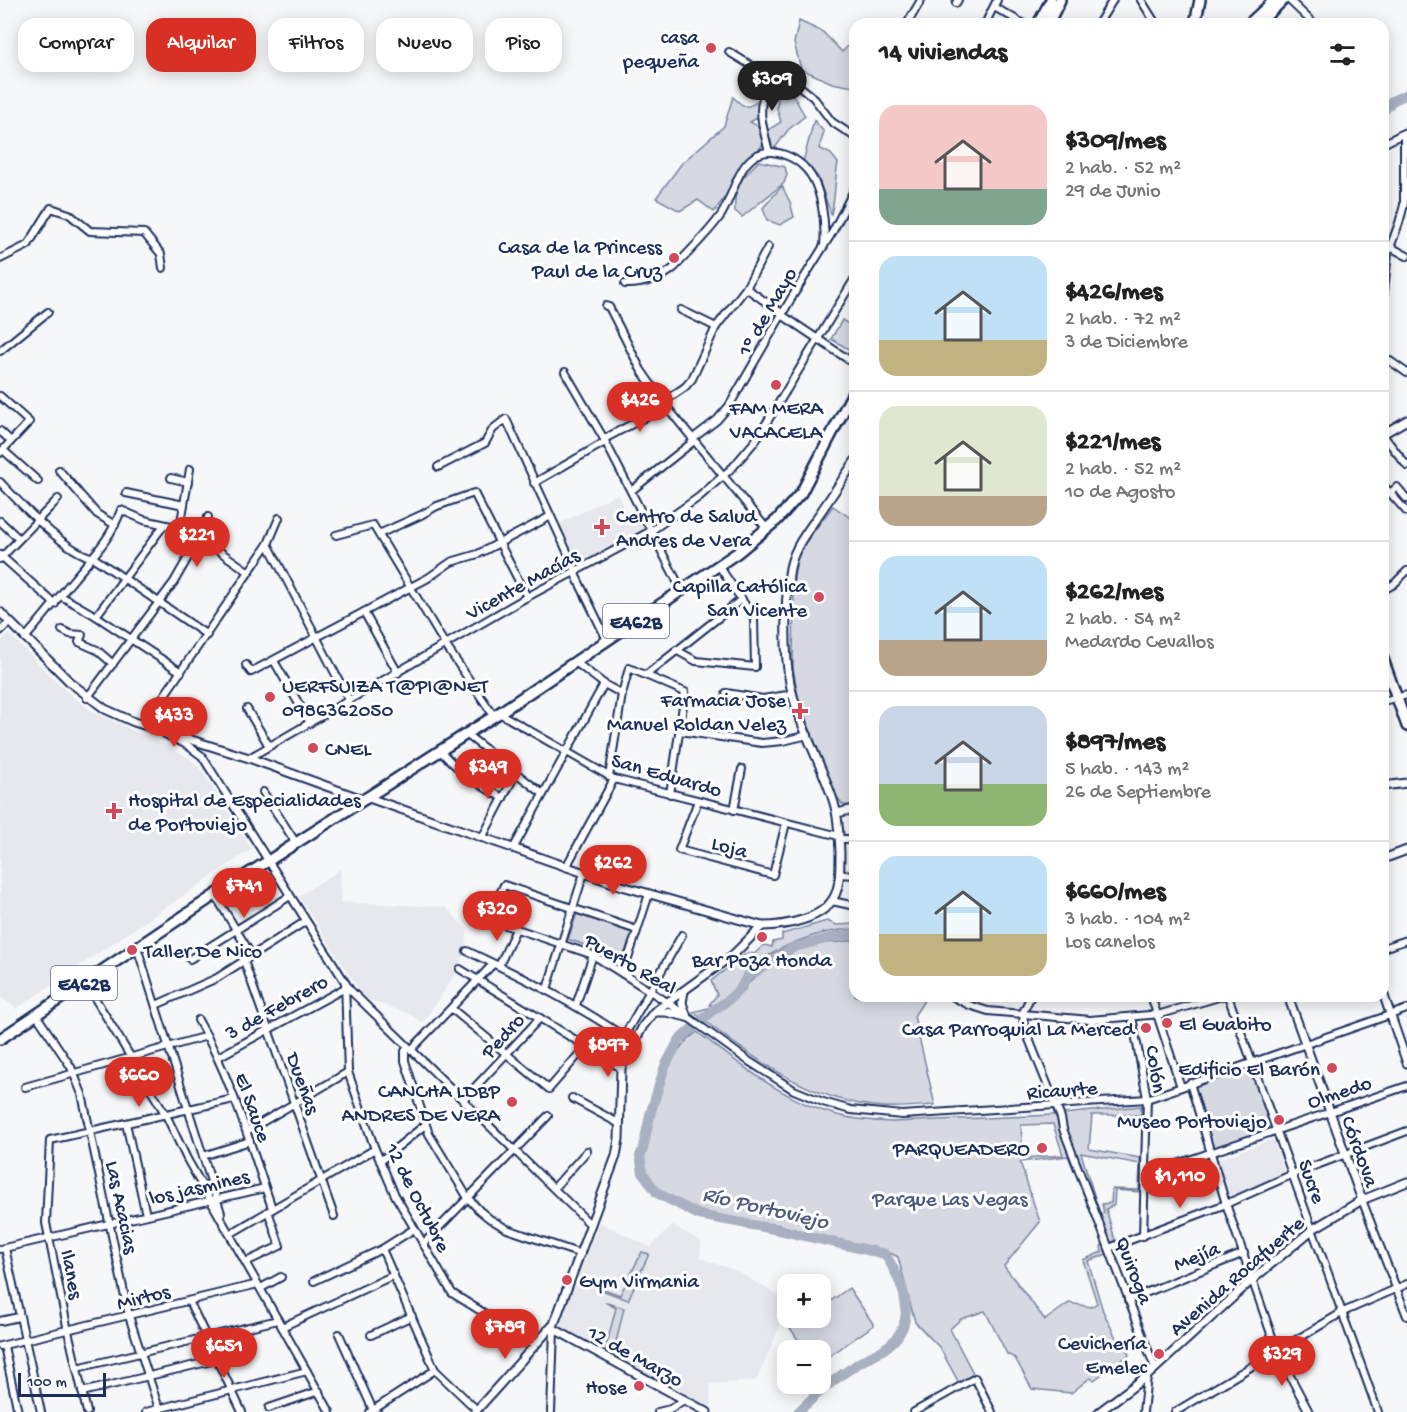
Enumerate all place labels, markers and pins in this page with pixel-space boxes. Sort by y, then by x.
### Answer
place label: casa pequeña [622,27,700,76]
marker: casa pequeña [704,41,718,55]
pin: $309 [736,61,808,112]
place label: Casa de la Princess Paul de la Cruz [498,237,663,286]
marker: Casa de la Princess Paul de la Cruz [667,251,681,265]
marker: FAM MERA VACACELA [769,378,783,392]
pin: $426 [604,382,676,433]
place label: FAM MERA VACACELA [728,398,824,447]
place label: Centro de Salud Andres de Vera [616,506,758,555]
pin: $221 [161,517,233,568]
marker: Centro de Salud Andres de Vera [593,518,611,536]
place label: Capilla Católica San Vicente [673,576,808,625]
marker: Capilla Católica San Vicente [812,590,826,604]
place label: UERFSUIZA T@PI@NET 0986362050 [282,676,489,725]
marker: UERFSUIZA T@PI@NET 0986362050 [263,690,277,704]
place label: Farmacia Jose Manuel Roldan Velez [607,690,787,739]
pin: $433 [138,697,210,748]
marker: Farmacia Jose Manuel Roldan Velez [791,702,809,720]
place label: CNEL [325,739,372,764]
marker: CNEL [306,741,320,755]
pin: $349 [452,749,524,800]
place label: Hospital de Especialidades de Portoviejo [128,790,362,839]
marker: Hospital de Especialidades de Portoviejo [105,802,123,820]
pin: $262 [577,845,649,896]
pin: $741 [208,868,280,919]
pin: $320 [461,891,533,942]
marker: Bar Poza Honda [755,930,769,944]
place label: Taller De Nico [143,941,262,966]
marker: Taller De Nico [125,943,139,957]
place label: Bar Poza Honda [691,950,833,975]
place label: El Guabito [1179,1014,1272,1039]
marker: El Guabito [1160,1016,1174,1030]
place label: Casa Parroquial La Merced [902,1019,1136,1044]
marker: Casa Parroquial La Merced [1139,1021,1153,1035]
pin: $897 [572,1027,644,1078]
pin: $660 [103,1057,175,1108]
place label: Edificio El Barón [1178,1059,1320,1084]
marker: Edificio El Barón [1325,1061,1339,1075]
place label: CANCHA LDBP ANDRES DE VERA [342,1081,502,1130]
marker: CANCHA LDBP ANDRES DE VERA [505,1095,519,1109]
place label: Museo Portoviejo [1117,1111,1267,1136]
marker: Museo Portoviejo [1272,1113,1286,1127]
place label: PARQUEADERO [892,1139,1030,1164]
marker: PARQUEADERO [1035,1141,1049,1155]
pin: $1,110 [1131,1158,1229,1209]
place label: Gym Virmania [579,1271,700,1296]
marker: Gym Virmania [560,1273,574,1287]
pin: $789 [469,1309,541,1360]
pin: $651 [188,1328,260,1379]
place label: Cevichería Emelec [1058,1333,1148,1382]
pin: $329 [1246,1336,1318,1387]
marker: Cevichería Emelec [1152,1347,1166,1361]
place label: Hose [586,1377,628,1402]
marker: Hose [632,1379,646,1393]

